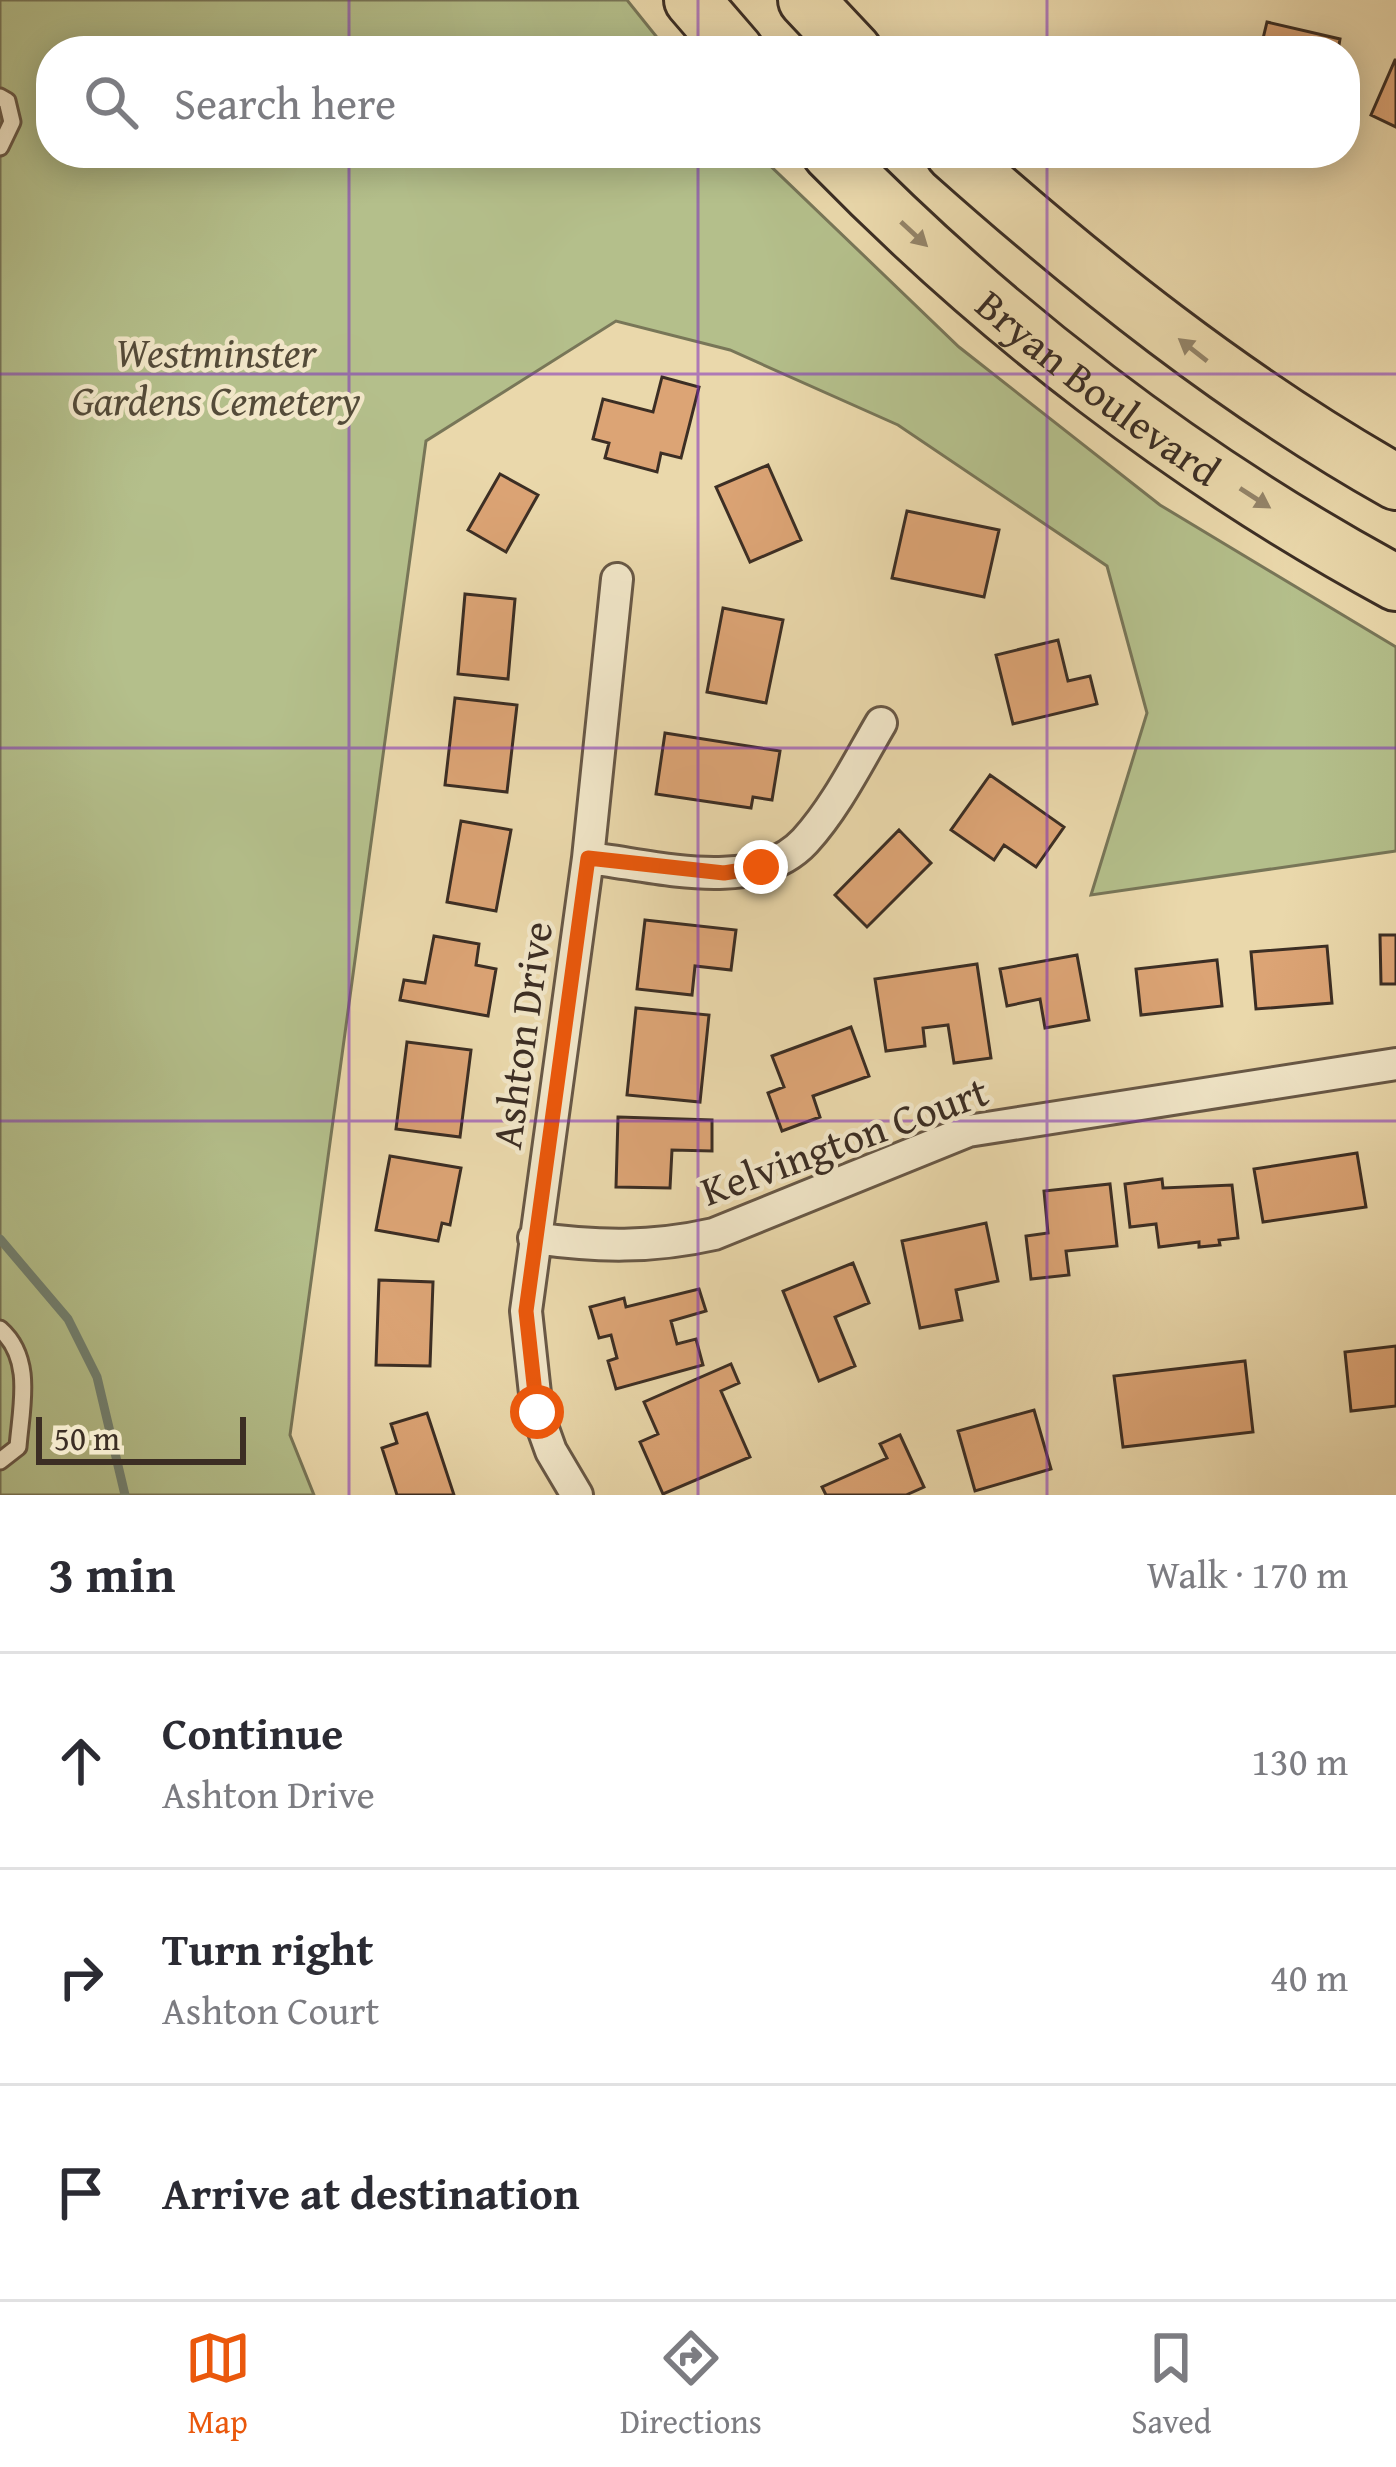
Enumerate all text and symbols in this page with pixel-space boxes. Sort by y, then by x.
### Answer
search box [36,36,1360,168]
icon: search [78,69,144,135]
text: Search here [174,70,396,135]
one-way arrow [899,220,928,248]
street label: Bryan Boulevard [964,274,1234,500]
park label: Westminster Gardens Cemetery [71,321,361,430]
one-way arrow [1177,338,1208,362]
one-way arrow [1239,486,1272,509]
route end [734,840,788,894]
street label: Ashton Drive [475,917,567,1153]
street label: Kelvington Court [692,1060,996,1220]
route start [510,1385,564,1439]
scale bar [36,1411,246,1464]
text: 50 m [54,1414,120,1462]
text: 3 min [48,1536,175,1611]
text: Walk · 170 m [1147,1545,1348,1602]
text: Continue [162,1700,343,1765]
icon: ahead [48,1728,114,1794]
text: 130 m [1251,1732,1348,1789]
text: Ashton Drive [162,1765,375,1822]
text: Turn right [162,1916,374,1981]
icon: right [48,1944,114,2010]
text: 40 m [1270,1948,1348,2005]
text: Ashton Court [162,1981,379,2038]
icon: arrive [48,2160,114,2226]
text: Arrive at destination [162,2160,580,2225]
tab: Map [185,2325,251,2445]
tab: Directions [620,2325,762,2445]
tab: Saved [1131,2325,1211,2445]

